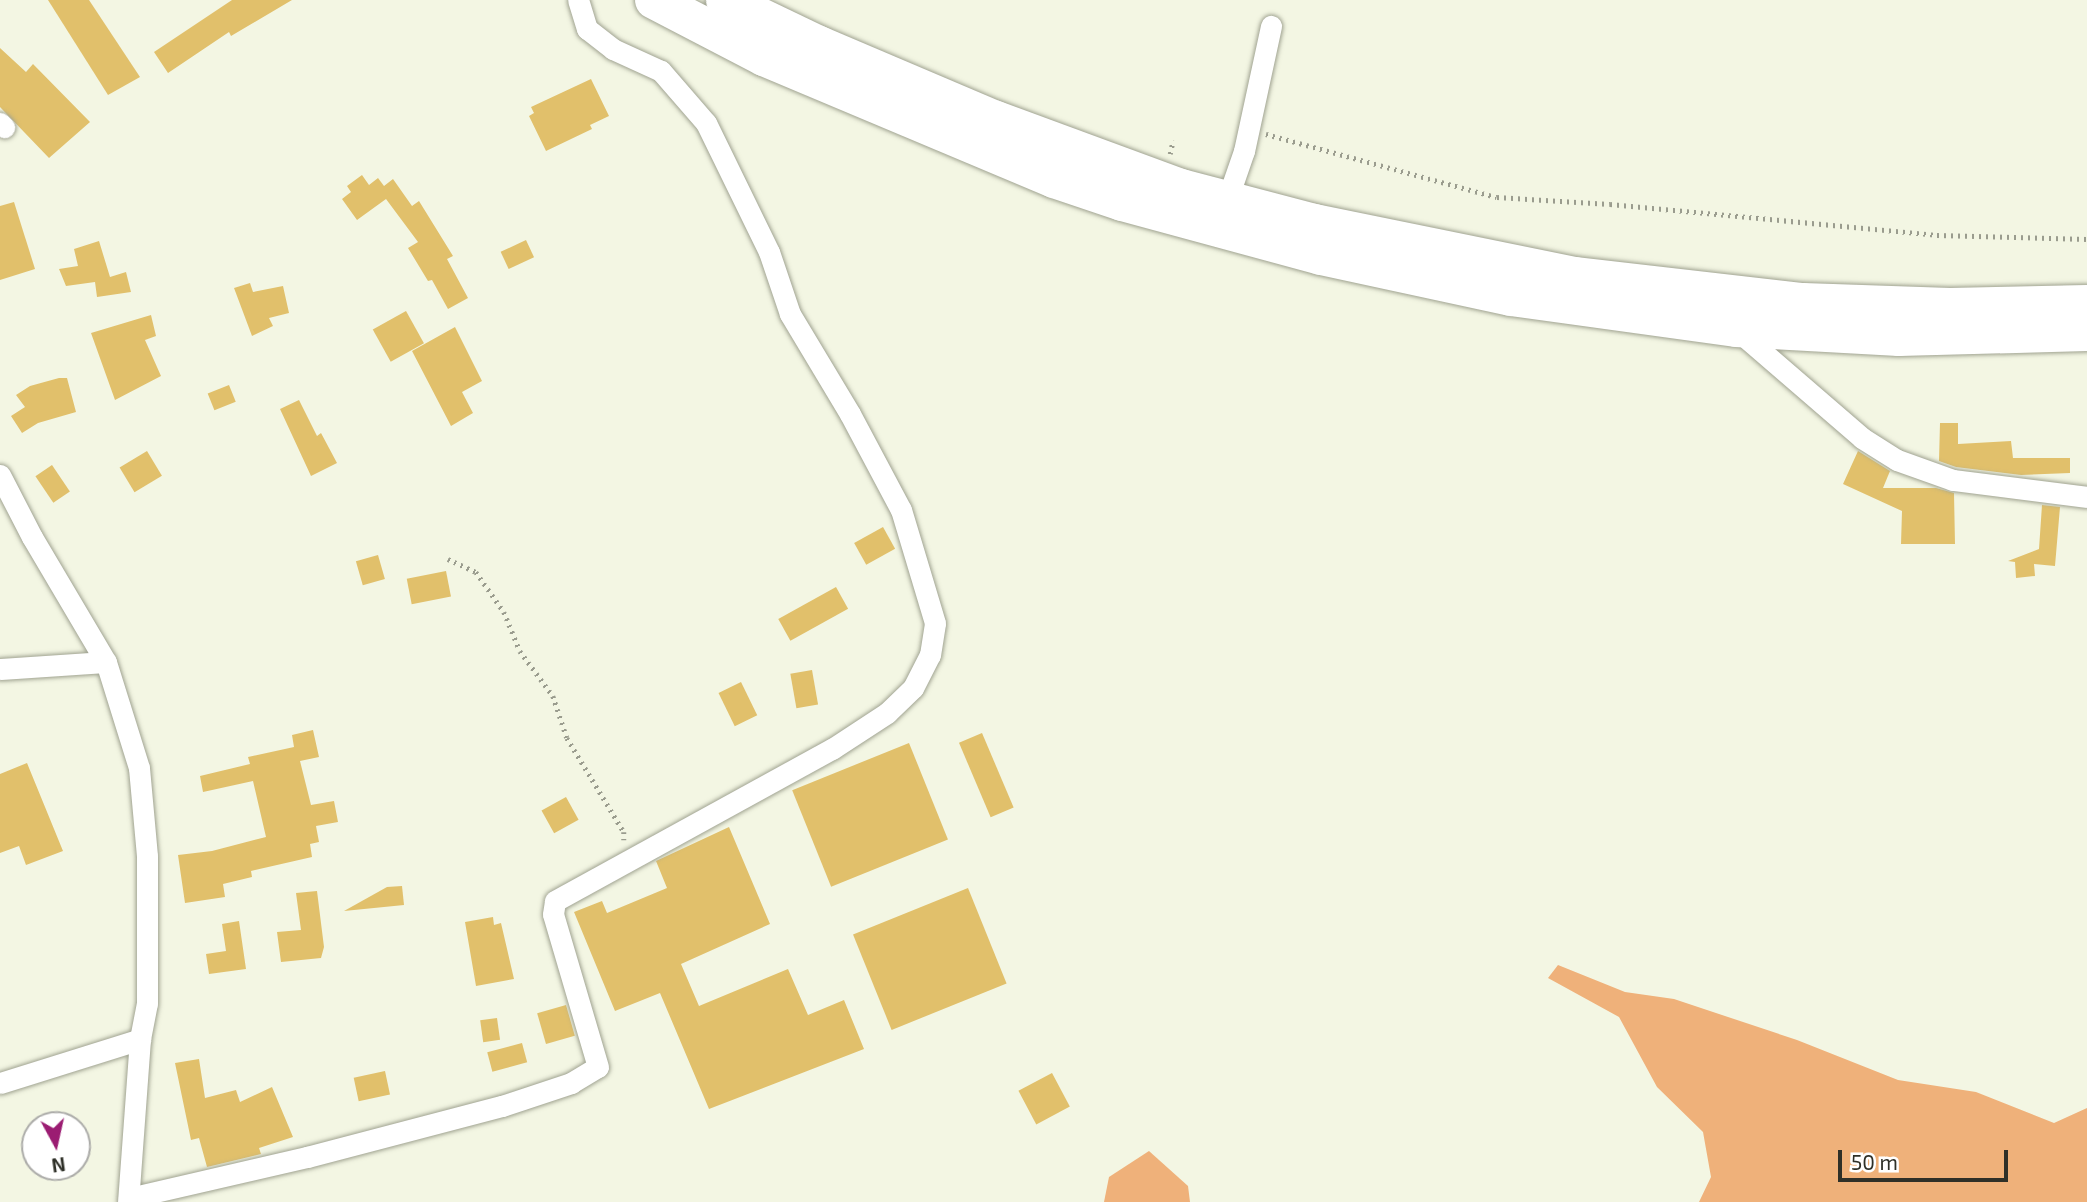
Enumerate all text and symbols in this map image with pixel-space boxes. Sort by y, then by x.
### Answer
north arrow [21,1111,91,1181]
scale bar [1842,1136,2012,1180]
text: 50 m [1851,1149,1898,1174]
text: N [50,1153,67,1178]

